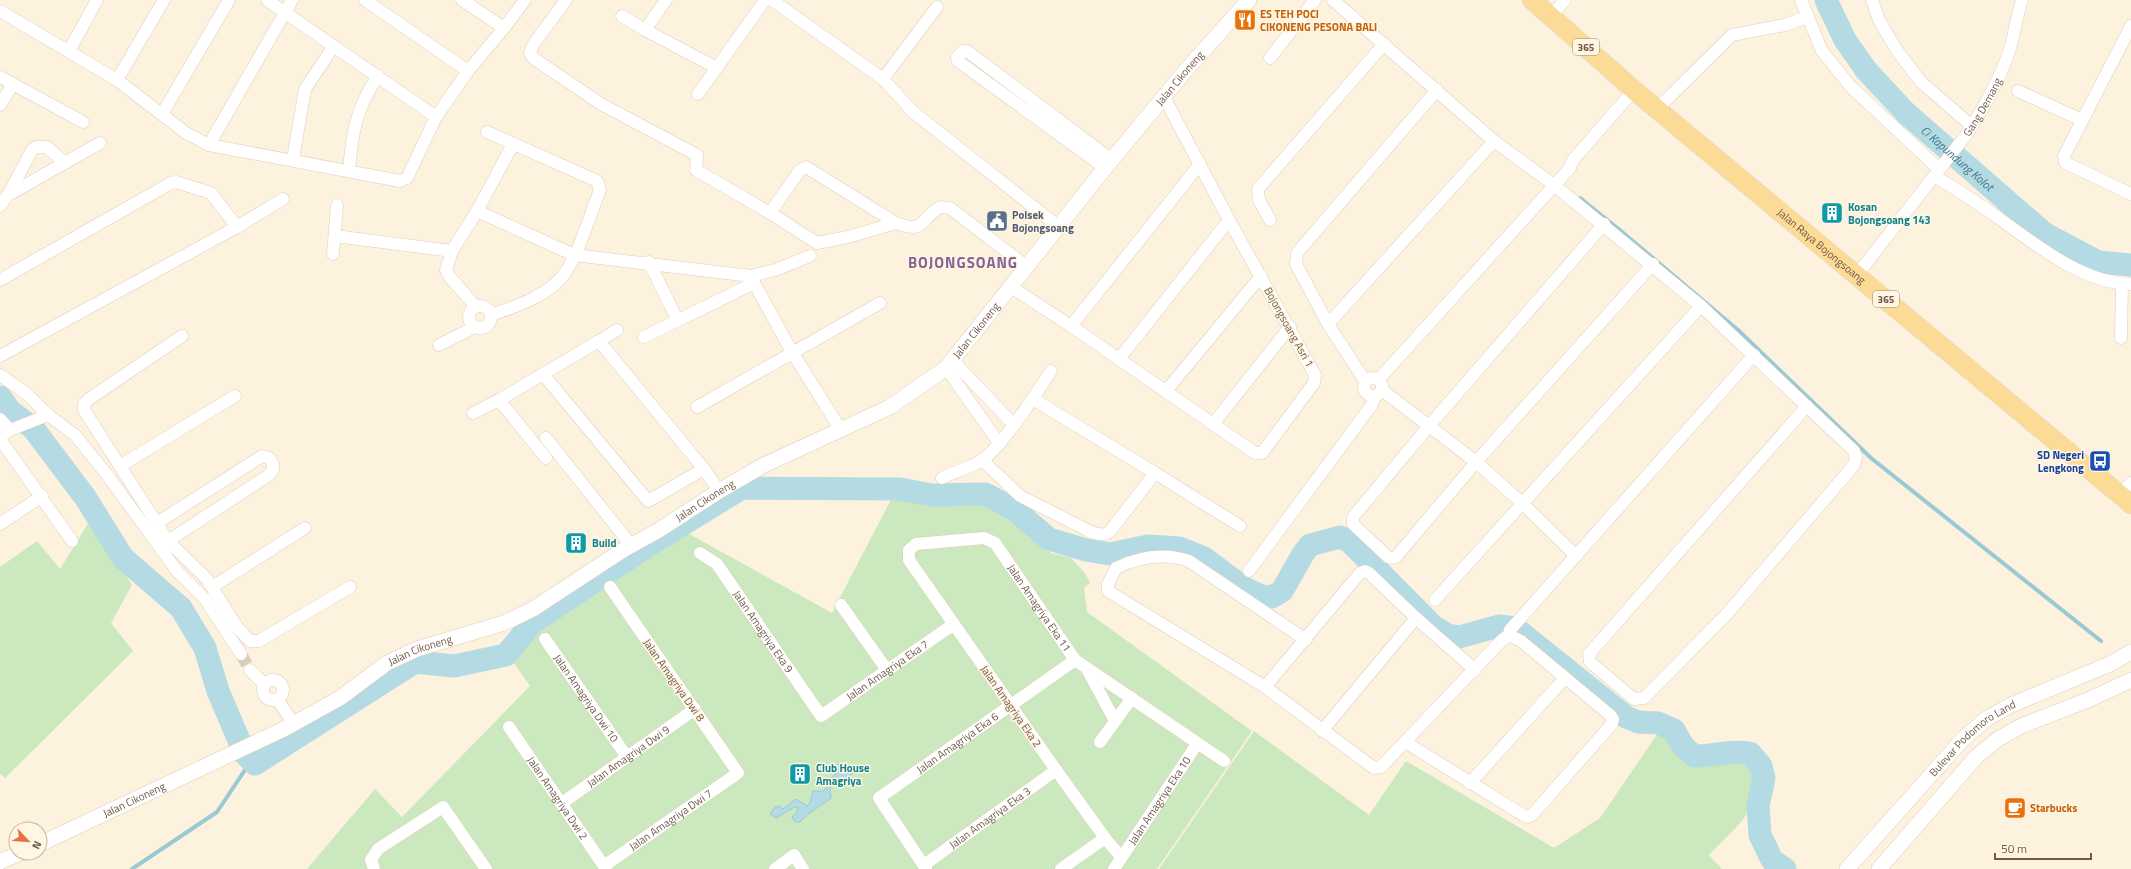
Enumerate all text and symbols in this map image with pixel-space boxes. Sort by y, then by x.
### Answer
place label: ES TEH POCI CIKONENG PESONA BALI [1260,6,1377,35]
restaurant icon: ES TEH POCI CIKONENG PESONA BALI [1232,7,1258,33]
road number: 365 [1573,39,1599,55]
street label: Jalan Cikoneng [1152,47,1208,109]
street label: Gang Demang [1959,75,2006,139]
water label: Ci Kapundung Kolot [1917,121,1999,196]
place label: Kosan Bojongsoang 143 [1848,199,1931,228]
building icon: Kosan Bojongsoang 143 [1819,200,1845,226]
street label: Jalan Raya Bojongsoang [1774,204,1869,288]
place label: Polsek Bojongsoang [1012,207,1074,236]
public building icon: Polsek Bojongsoang [984,208,1010,234]
district label: BOJONGSOANG [908,251,1018,274]
street label: Bojongsoang Asri 1 [1260,284,1318,370]
road number: 365 [1873,291,1899,307]
street label: Jalan Cikoneng [949,299,1004,362]
place label: SD Negeri Lengkong [2037,447,2084,476]
bus stop icon: SD Negeri Lengkong [2087,448,2113,474]
street label: Jalan Cikoneng [672,475,738,525]
building icon: Build [563,530,589,556]
place label: Build [592,535,617,551]
street label: Jalan Amagriya Eka 11 [1004,561,1075,655]
street label: Jalan Amagriya Eka 9 [729,587,797,676]
street label: Jalan Cikoneng [385,631,454,669]
street label: Jalan Amagriya Dwi 8 [639,635,709,725]
street label: Jalan Amagriya Eka 7 [843,636,932,704]
street label: Jalan Amagriya Dwi 10 [550,651,622,745]
street label: Jalan Amagriya Eka 2 [977,662,1045,750]
street label: Bulevar Podomoro Land [1925,696,2018,780]
street label: Jalan Amagriya Eka 6 [913,708,1002,777]
street label: Jalan Amagriya Dwi 9 [584,721,673,791]
street label: Jalan Amagriya Dwi 2 [523,753,592,843]
street label: Jalan Amagriya Eka 10 [1124,753,1195,848]
place label: Club House Amagriya [816,760,870,789]
building icon: Club House Amagriya [787,761,813,787]
street label: Jalan Cikoneng [100,778,168,821]
street label: Jalan Amagriya Eka 3 [946,783,1034,852]
street label: Jalan Amagriya Dwi 7 [626,785,715,854]
cafe icon: Starbucks [2002,795,2028,821]
place label: Starbucks [2030,800,2077,816]
north arrow [8,821,48,861]
scale bar [1995,835,2091,861]
text: N [28,838,46,852]
text: 50 m [2001,839,2027,858]

